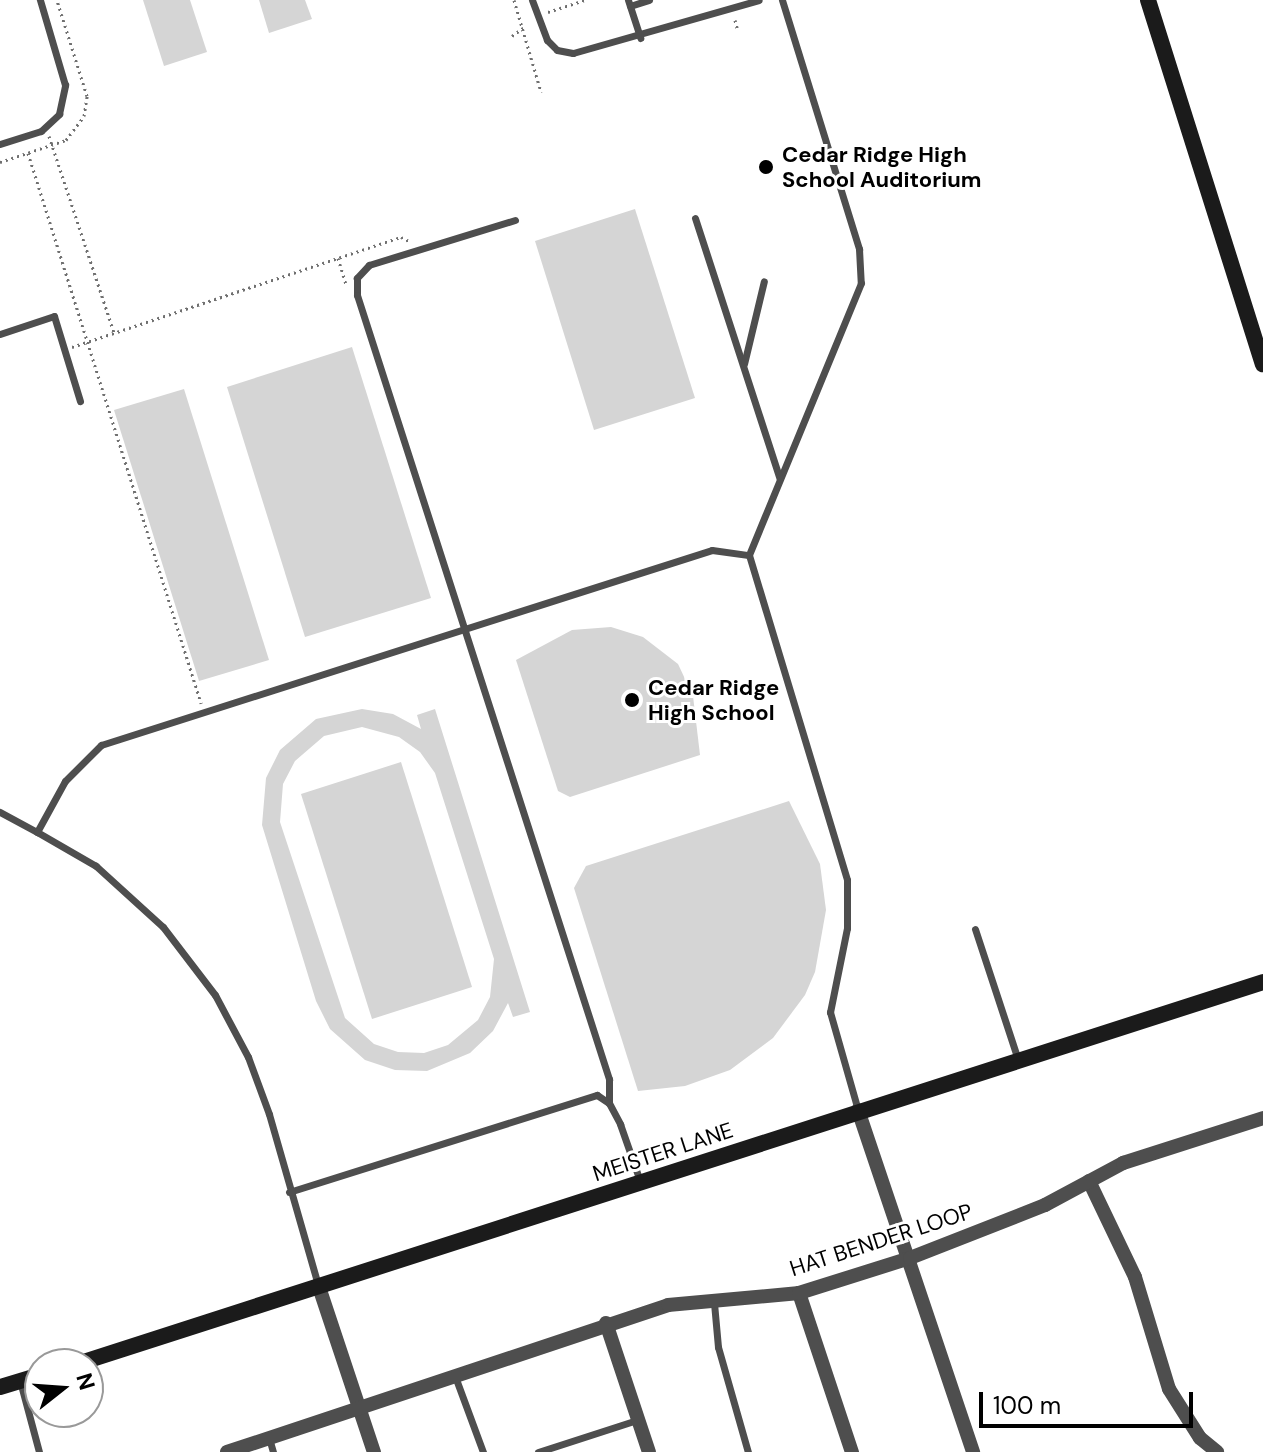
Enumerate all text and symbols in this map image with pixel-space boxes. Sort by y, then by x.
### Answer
place label: Cedar Ridge High School Auditorium [782,141,981,192]
marker: Cedar Ridge High School Auditorium [757,158,775,176]
place label: Cedar Ridge High School [648,674,779,726]
marker: Cedar Ridge High School [623,691,641,709]
street label: MEISTER LANE [589,1117,737,1187]
street label: HAT BENDER LOOP [786,1198,976,1282]
north arrow [24,1348,104,1428]
text: N [69,1370,102,1393]
scale bar [983,1376,1197,1426]
text: 100 m [993,1390,1061,1421]

